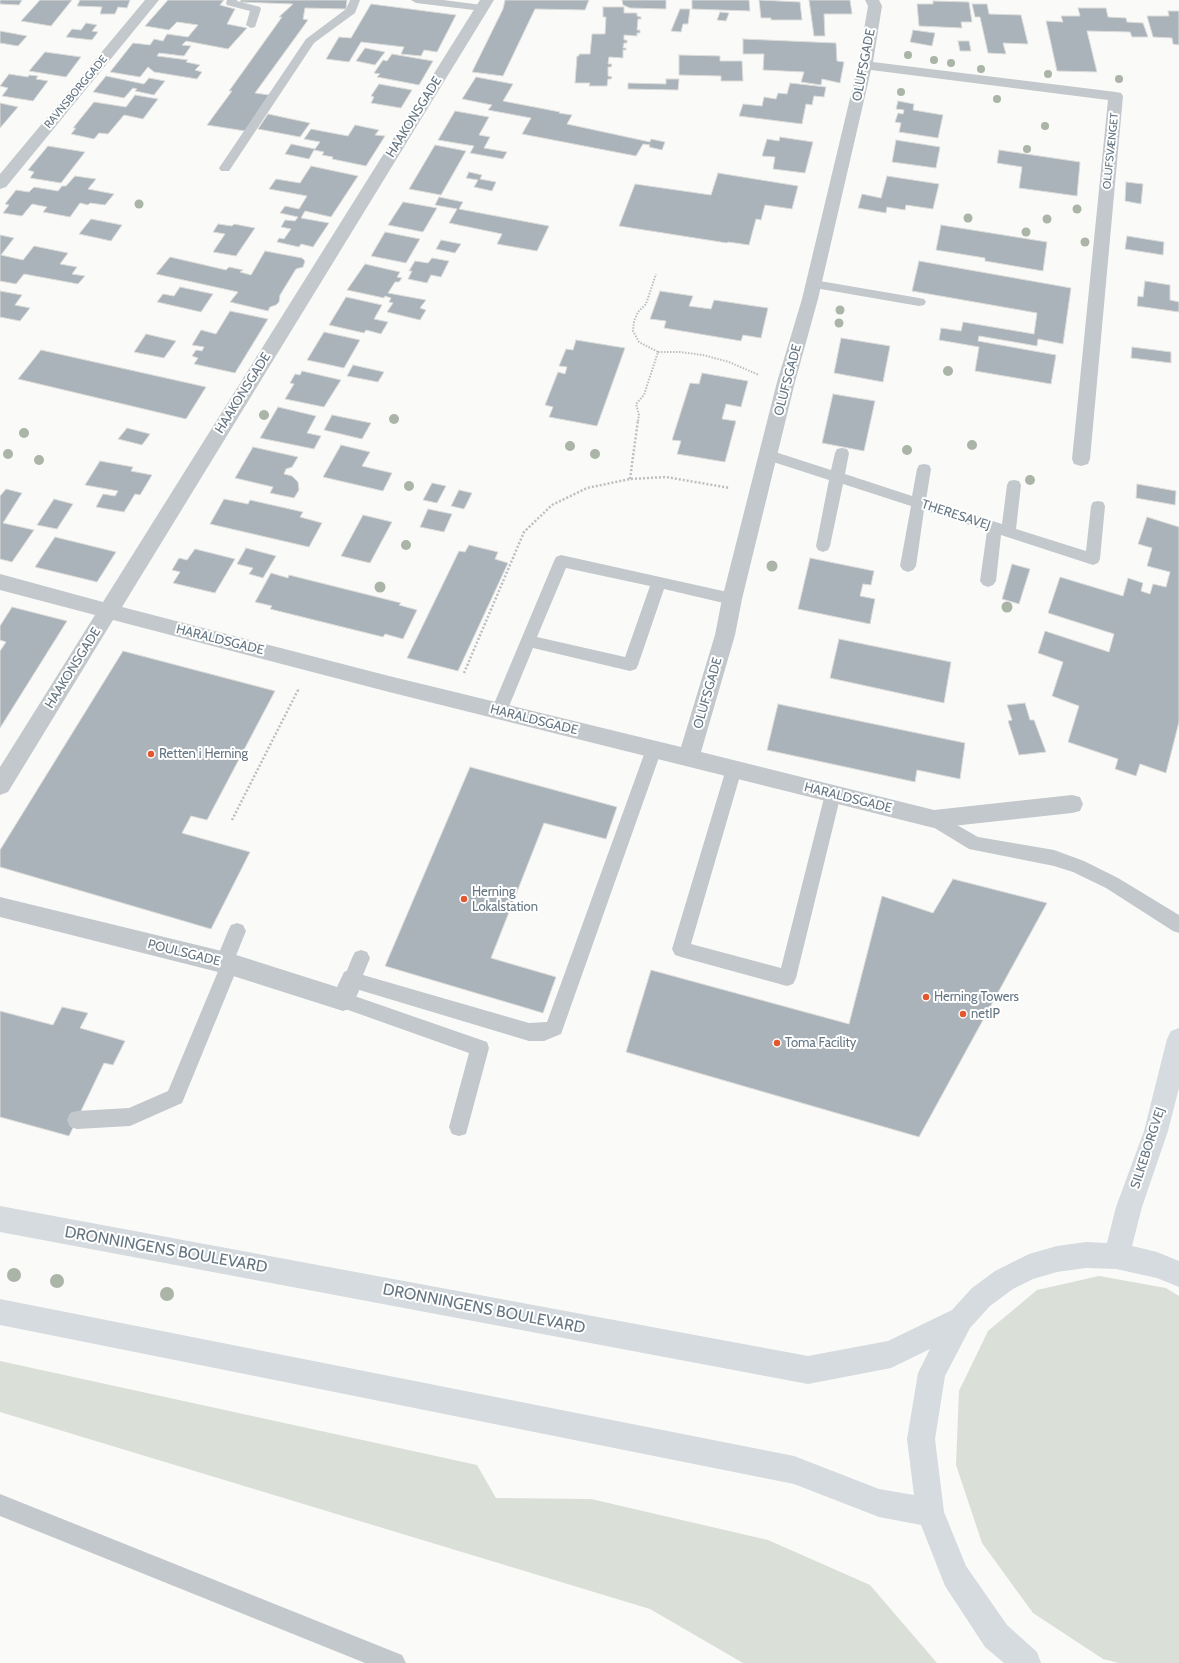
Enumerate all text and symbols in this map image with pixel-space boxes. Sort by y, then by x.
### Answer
street label: OLUFSGADE [849,27,879,103]
street label: RAVNSBORGGADE [42,53,110,131]
street label: HAAKONSGADE [383,74,445,160]
street label: OLUFSVÆNGET [1100,112,1122,190]
street label: OLUFSGADE [771,342,805,418]
street label: HAAKONSGADE [212,350,274,436]
street label: THERESAVEJ [919,496,993,534]
street label: HARALDSGADE [174,622,266,658]
street label: HAAKONSGADE [42,625,104,711]
street label: OLUFSGADE [690,656,726,730]
street label: HARALDSGADE [488,702,580,738]
place label: Retten i Herning [159,746,248,762]
marker: Retten i Herning [146,749,156,759]
street label: HARALDSGADE [802,780,894,816]
place label: Herning Lokalstation [472,884,538,915]
marker: Herning Lokalstation [459,894,469,904]
street label: POULSGADE [146,936,222,970]
place label: Herning Towers [934,989,1019,1005]
marker: Herning Towers [921,992,931,1002]
place label: netIP [971,1006,1000,1022]
marker: netIP [958,1009,968,1019]
place label: Toma Facility [785,1035,856,1051]
marker: Toma Facility [772,1038,782,1048]
street label: SILKEBORGVEJ [1127,1105,1169,1191]
street label: DRONNINGENS BOULEVARD [63,1223,269,1277]
street label: DRONNINGENS BOULEVARD [381,1280,587,1338]

